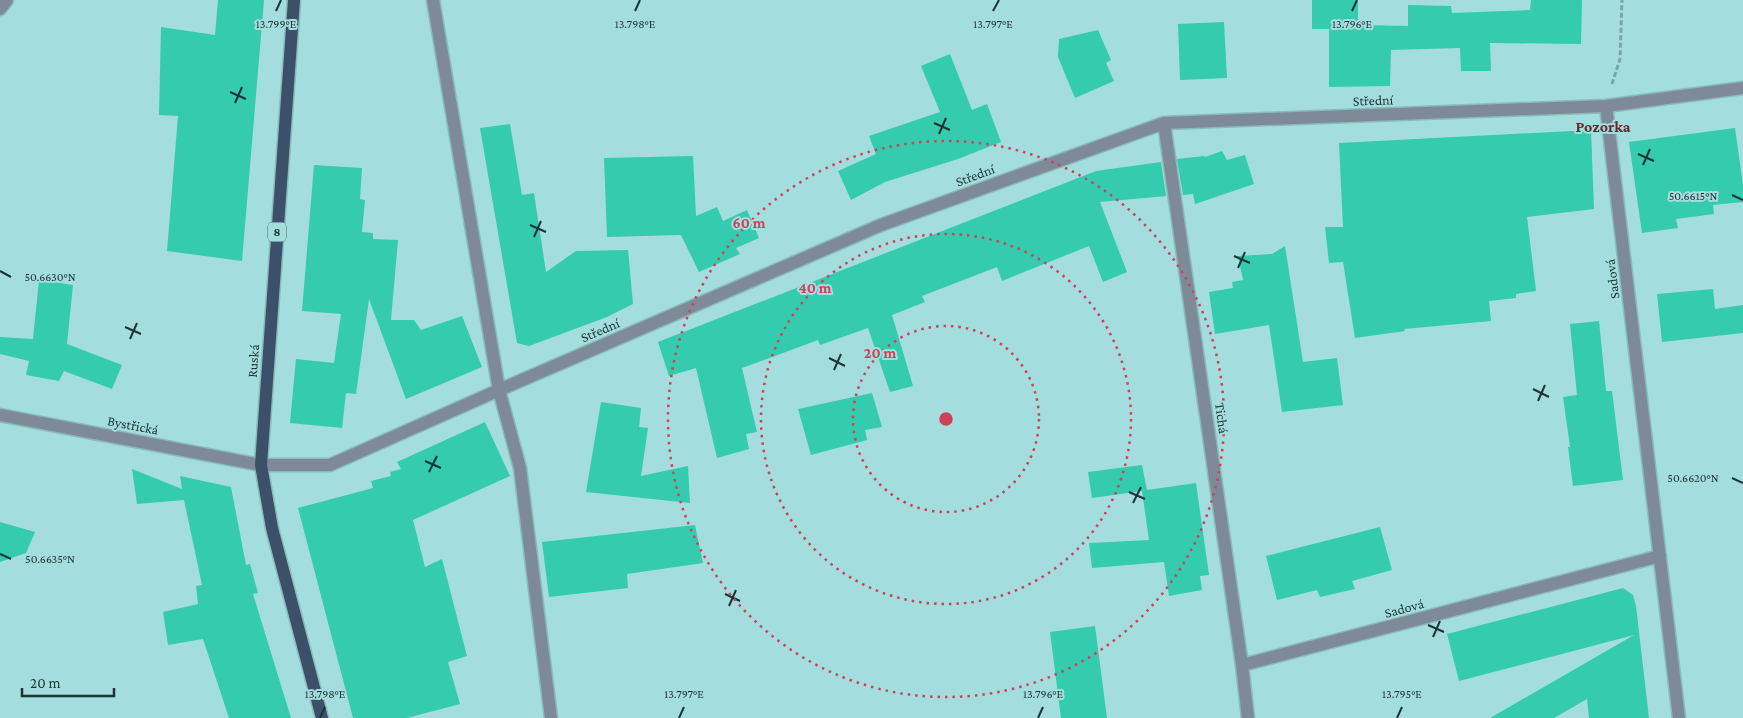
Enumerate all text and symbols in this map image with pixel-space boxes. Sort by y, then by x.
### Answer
text: 13.799°E [256,17,297,31]
text: 13.798°E [615,17,656,31]
text: 13.797°E [973,17,1013,31]
text: 13.796°E [1332,17,1372,31]
street label: Střední [1352,91,1394,109]
district label: Pozorka [1575,118,1631,135]
street label: Střední [953,160,997,189]
text: 50.6615°N [1669,189,1717,203]
text: 60 m [733,215,766,231]
road number: 8 [268,222,286,242]
street label: Sadová [1602,258,1622,300]
text: 50.6630°N [24,270,76,284]
text: 40 m [799,280,832,296]
street label: Střední [578,315,622,345]
street label: Ruská [244,343,262,378]
text: 20 m [864,345,896,361]
street label: Tichá [1212,402,1232,435]
centre of rings [937,410,955,428]
street label: Bystřická [106,412,160,438]
text: 50.6620°N [1667,471,1719,485]
text: 50.6635°N [25,552,75,566]
street label: Sadová [1383,595,1426,621]
scale bar [22,666,115,698]
text: 20 m [30,675,61,691]
text: 13.798°E [305,687,346,701]
text: 13.797°E [664,687,704,701]
text: 13.796°E [1023,687,1063,701]
text: 13.795°E [1382,687,1422,701]

